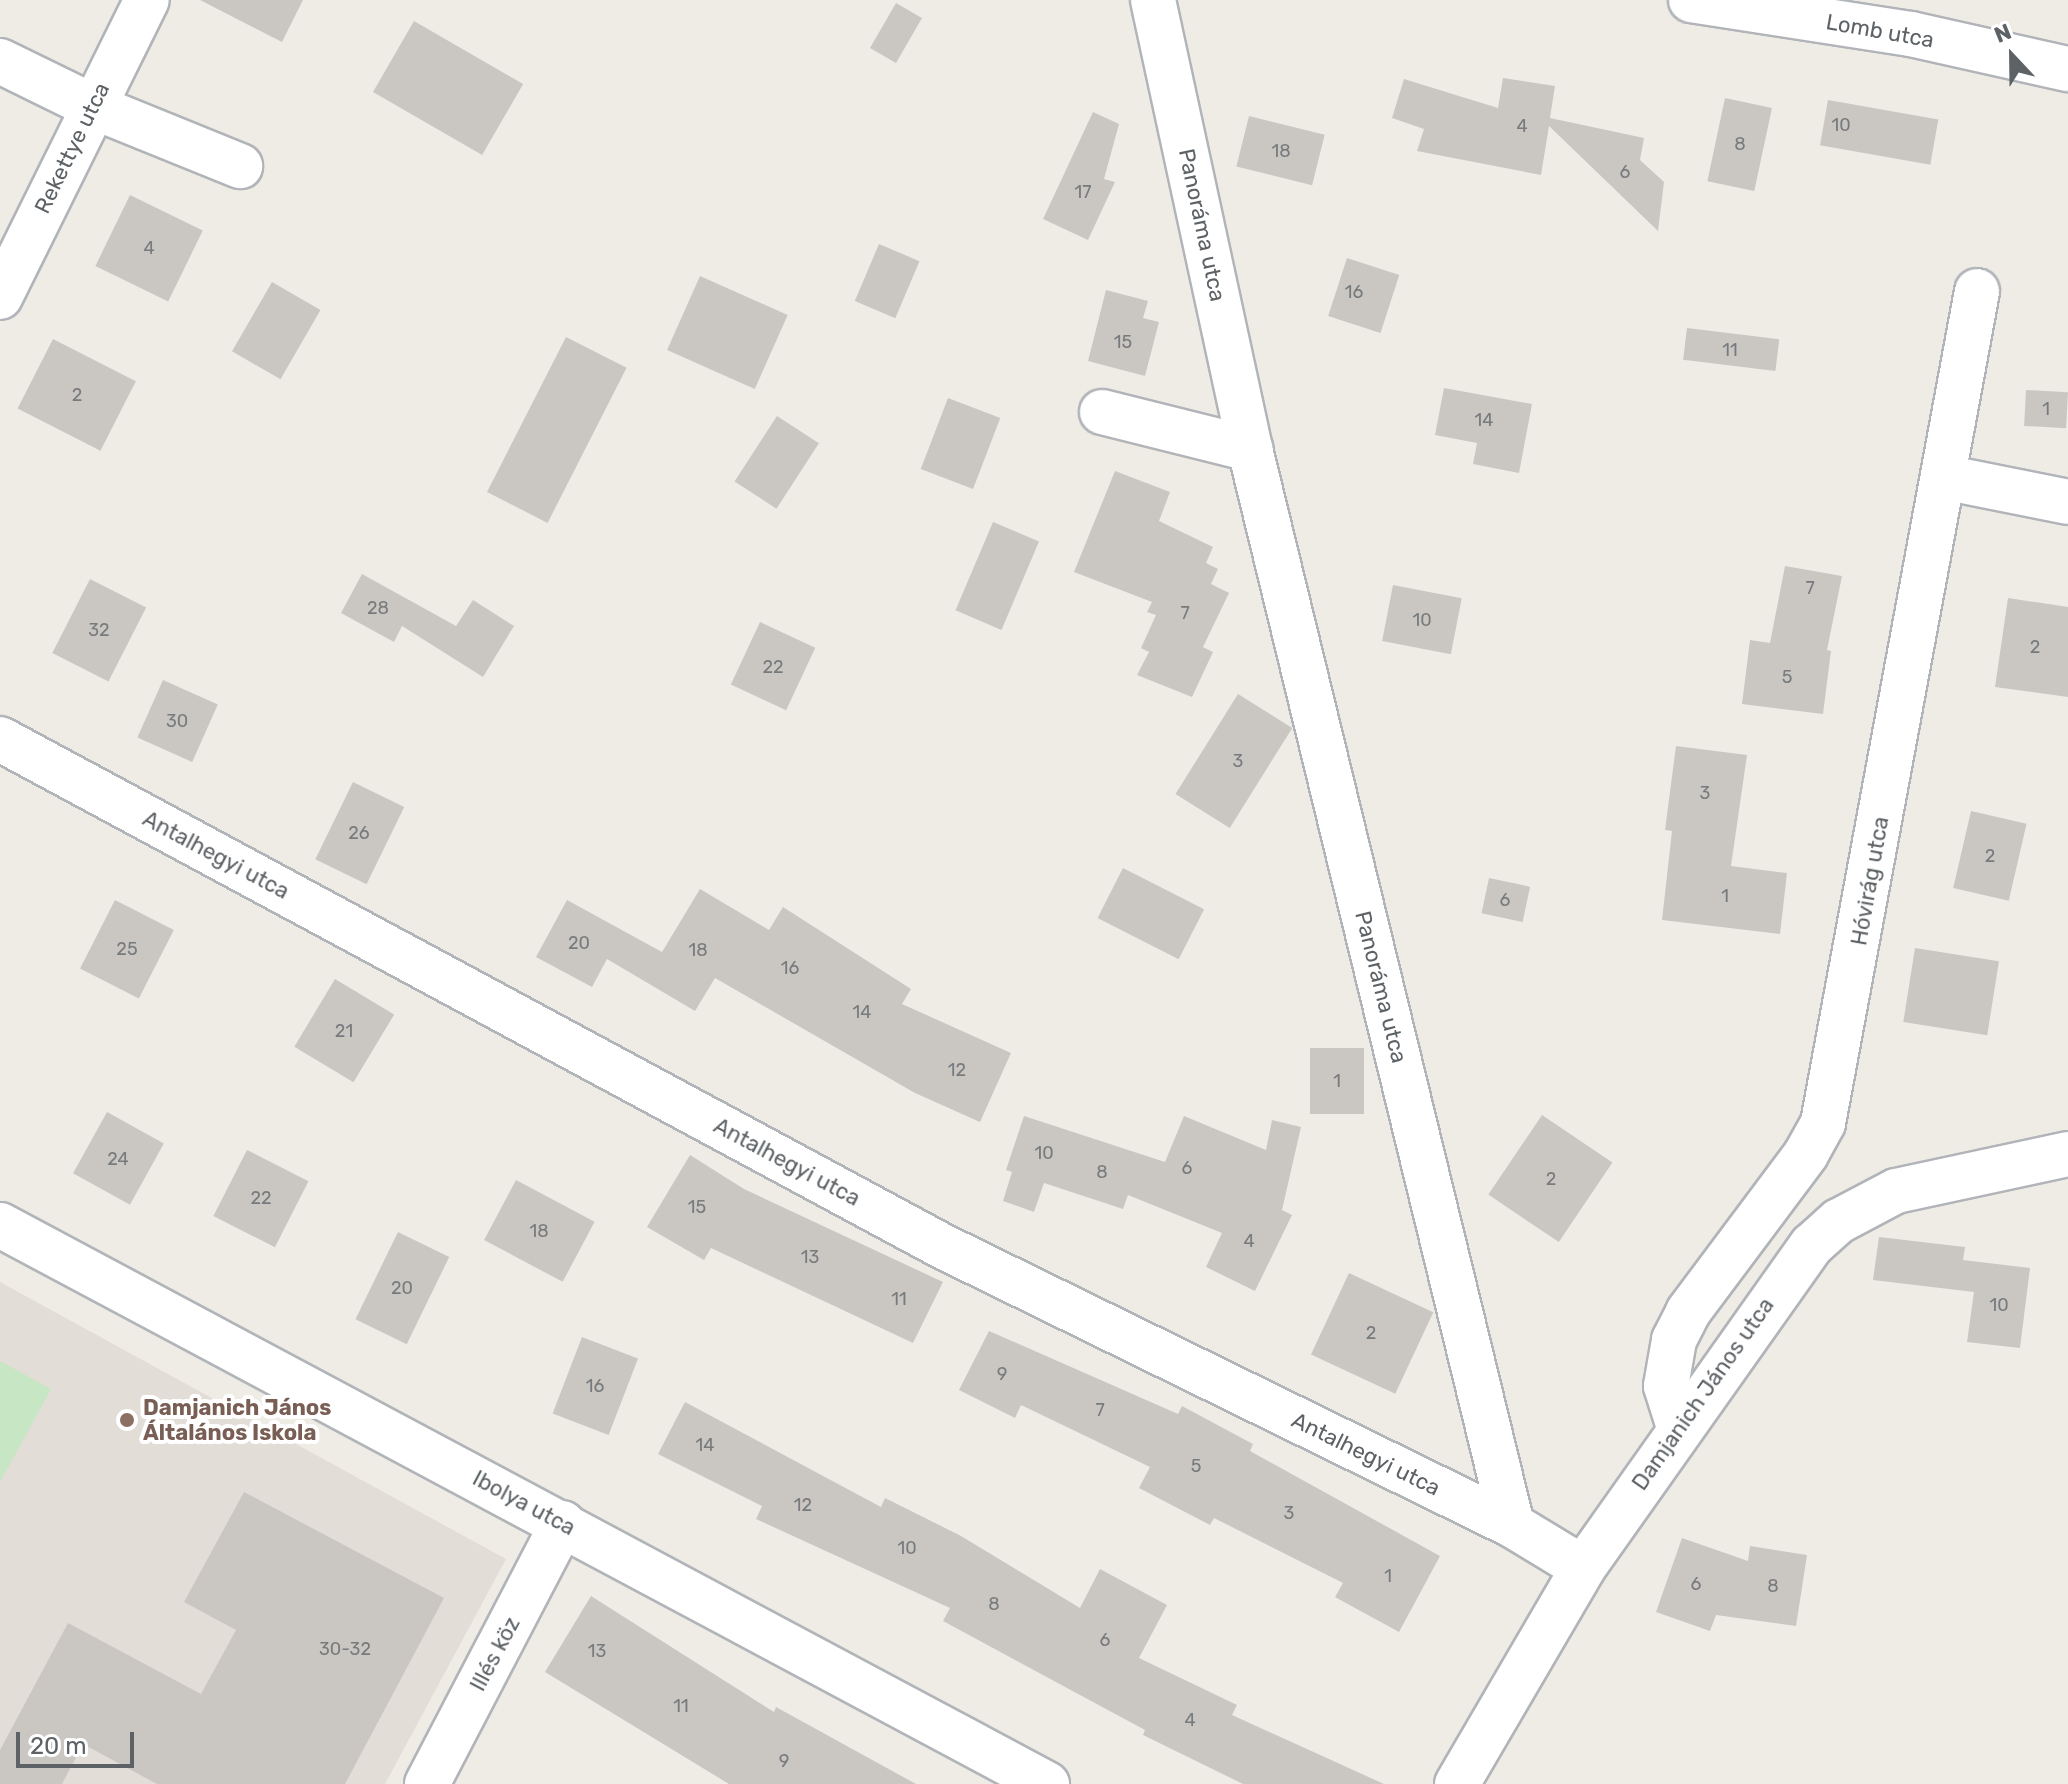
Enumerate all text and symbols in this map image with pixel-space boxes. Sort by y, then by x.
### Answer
street label: Lomb utca [1824,9,1936,53]
north arrow [1972,16,2052,96]
text: N [1990,18,2015,49]
street label: Rekettye utca [29,78,115,218]
house number: 10 [1831,114,1851,136]
house number: 4 [1516,115,1528,137]
house number: 8 [1734,133,1746,155]
house number: 18 [1271,140,1291,162]
street label: Panoráma utca [1173,146,1231,304]
house number: 6 [1620,161,1630,183]
house number: 17 [1075,181,1091,203]
house number: 4 [143,237,155,259]
house number: 16 [1345,281,1363,303]
house number: 15 [1114,331,1132,353]
house number: 11 [1722,339,1738,361]
house number: 2 [72,384,82,406]
house number: 1 [2042,398,2050,420]
house number: 14 [1475,409,1493,431]
house number: 7 [1805,577,1815,599]
house number: 28 [367,597,389,619]
house number: 7 [1180,602,1190,624]
house number: 10 [1412,609,1432,631]
house number: 32 [88,619,110,641]
house number: 2 [2030,636,2040,658]
house number: 22 [762,656,784,678]
house number: 5 [1782,666,1792,688]
house number: 30 [166,710,188,732]
house number: 3 [1233,750,1243,772]
house number: 3 [1700,782,1710,804]
street label: Antalhegyi utca [138,805,294,905]
street label: Hóvirág utca [1846,814,1894,948]
house number: 26 [348,822,370,844]
house number: 2 [1985,845,1995,867]
house number: 1 [1721,885,1729,907]
house number: 6 [1500,889,1510,911]
street label: Panoráma utca [1349,908,1413,1066]
house number: 20 [568,932,590,954]
house number: 25 [116,938,138,960]
house number: 18 [688,939,708,961]
house number: 16 [781,957,799,979]
house number: 14 [853,1001,871,1023]
house number: 21 [335,1020,353,1042]
house number: 12 [948,1059,966,1081]
house number: 1 [1333,1070,1341,1092]
street label: Antalhegyi utca [709,1112,865,1212]
house number: 10 [1034,1142,1054,1164]
house number: 24 [107,1148,129,1170]
house number: 6 [1182,1157,1192,1179]
house number: 8 [1096,1161,1108,1183]
house number: 2 [1546,1168,1556,1190]
house number: 22 [250,1187,272,1209]
house number: 15 [688,1196,706,1218]
house number: 18 [529,1220,549,1242]
house number: 4 [1243,1230,1255,1252]
house number: 13 [801,1246,819,1268]
house number: 20 [391,1277,413,1299]
house number: 11 [891,1288,907,1310]
street label: Damjanich János utca [1627,1293,1779,1495]
house number: 10 [1989,1294,2009,1316]
house number: 2 [1366,1322,1376,1344]
house number: 9 [997,1363,1007,1385]
house number: 16 [586,1375,604,1397]
place label: Damjanich János Általános Iskola [143,1394,331,1446]
house number: 7 [1095,1399,1105,1421]
street label: Antalhegyi utca [1287,1407,1445,1501]
marker: Damjanich János Általános Iskola [118,1411,136,1429]
house number: 14 [696,1434,714,1456]
house number: 5 [1191,1455,1201,1477]
street label: Ibolya utca [468,1465,580,1541]
house number: 12 [794,1494,812,1516]
house number: 3 [1284,1502,1294,1524]
house number: 10 [897,1537,917,1559]
house number: 1 [1384,1565,1392,1587]
house number: 6 [1691,1573,1701,1595]
house number: 8 [1767,1575,1779,1597]
house number: 8 [988,1593,1000,1615]
street label: Illés köz [465,1612,525,1696]
house number: 6 [1100,1629,1110,1651]
house number: 30-32 [319,1638,371,1660]
house number: 13 [588,1640,606,1662]
house number: 11 [673,1695,689,1717]
house number: 4 [1184,1709,1196,1731]
scale bar [20,1716,138,1766]
text: 20 m [30,1732,87,1760]
house number: 9 [779,1750,789,1772]

